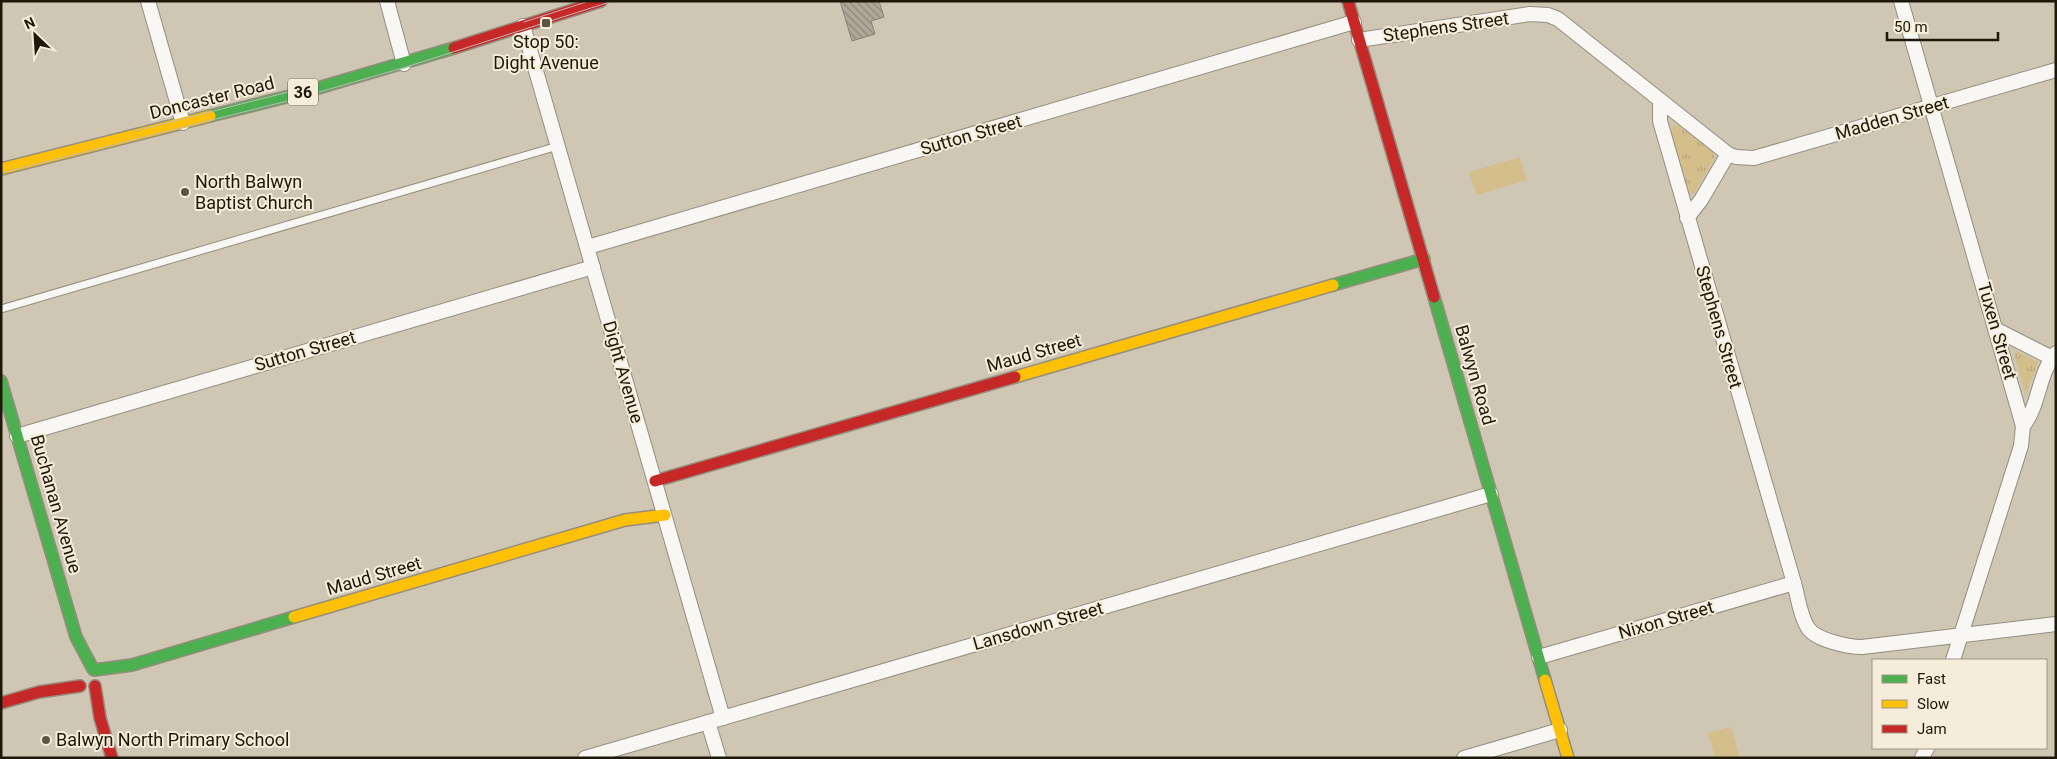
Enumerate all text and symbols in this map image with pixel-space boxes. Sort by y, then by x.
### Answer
street label: Stephens Street [1382,7,1510,46]
north arrow [10,10,60,60]
scale bar [1887,10,1998,42]
text: N [22,14,37,33]
marker: Stop 50: Dight Avenue [540,17,552,29]
text: 50 m [1894,18,1928,36]
place label: Stop 50: Dight Avenue [493,31,599,73]
street label: Doncaster Road [147,72,276,123]
road number: 36 [288,78,318,105]
street label: Madden Street [1833,91,1951,144]
street label: Sutton Street [918,110,1024,159]
place label: North Balwyn Baptist Church [195,171,313,213]
marker: North Balwyn Baptist Church [179,186,191,198]
street label: Stephens Street [1692,263,1747,391]
street label: Tuxen Street [1974,280,2021,382]
street label: Dight Avenue [599,318,648,425]
street label: Balwyn Road [1451,322,1500,427]
street label: Sutton Street [252,326,358,375]
street label: Maud Street [984,329,1084,376]
street label: Buchanan Avenue [27,432,86,576]
street label: Maud Street [324,552,424,599]
street label: Nixon Street [1616,596,1716,643]
street label: Lansdown Street [970,597,1106,654]
legend [1872,659,2047,749]
text: Fast [1917,670,1946,688]
text: Slow [1917,695,1949,713]
text: Jam [1917,720,1947,738]
place label: Balwyn North Primary School [56,729,289,750]
marker: Balwyn North Primary School [40,734,52,746]

